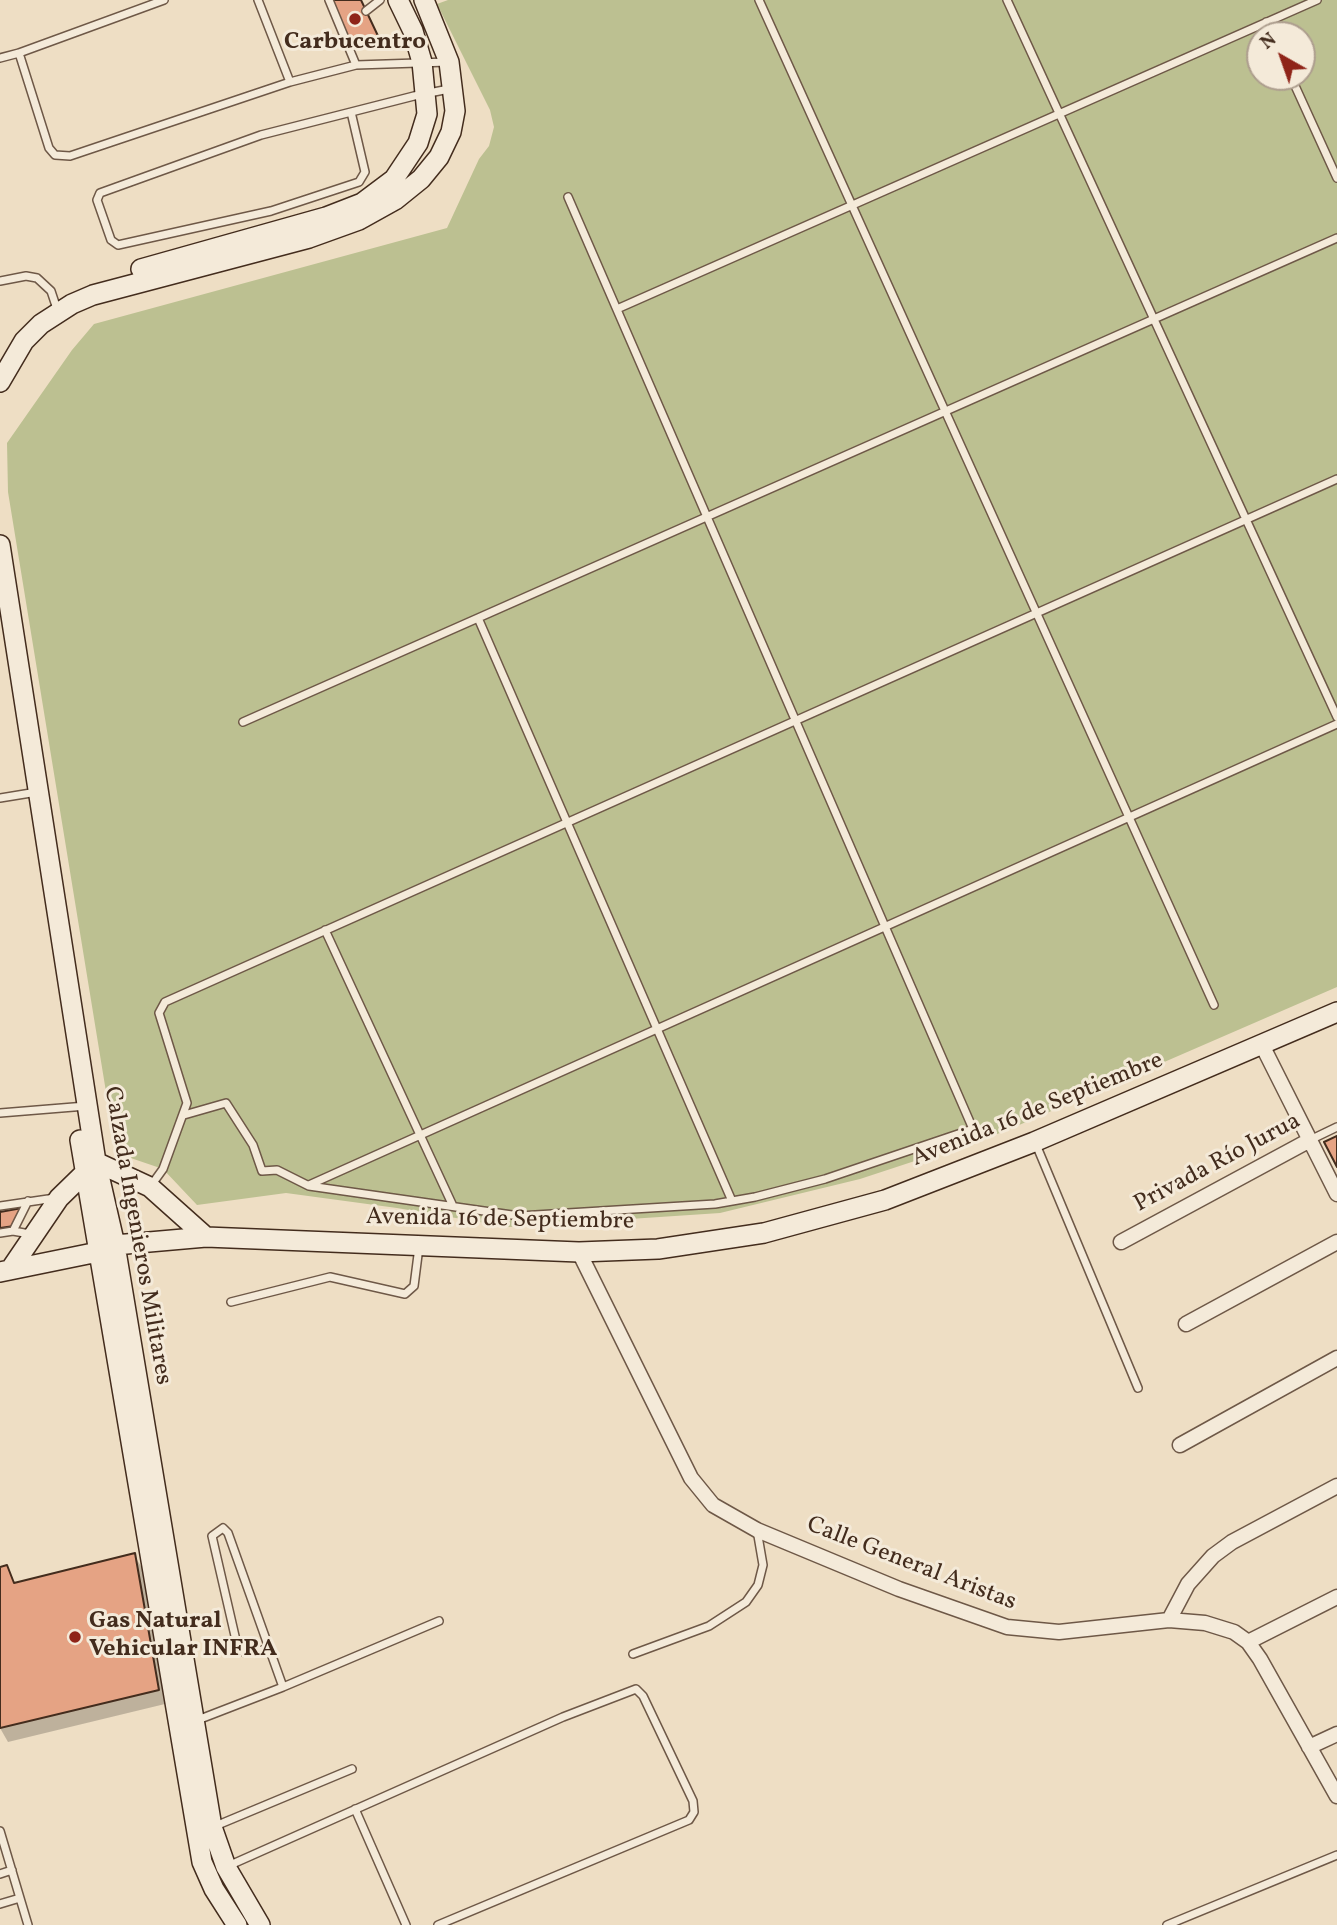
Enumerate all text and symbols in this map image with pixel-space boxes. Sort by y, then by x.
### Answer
marker: Carbucentro [347,11,363,27]
north arrow [1246,21,1316,91]
text: N [1255,27,1282,56]
place label: Carbucentro [284,30,426,58]
street label: Avenida 16 de Septiembre [908,1047,1168,1175]
street label: Calzada Ingenieros Militares [96,1085,176,1387]
street label: Privada Río Jurua [1130,1108,1306,1220]
street label: Avenida 16 de Septiembre [366,1204,634,1238]
street label: Calle General Aristas [802,1512,1020,1618]
place label: Gas Natural Vehicular INFRA [89,1609,277,1665]
marker: Gas Natural Vehicular INFRA [67,1629,83,1645]

